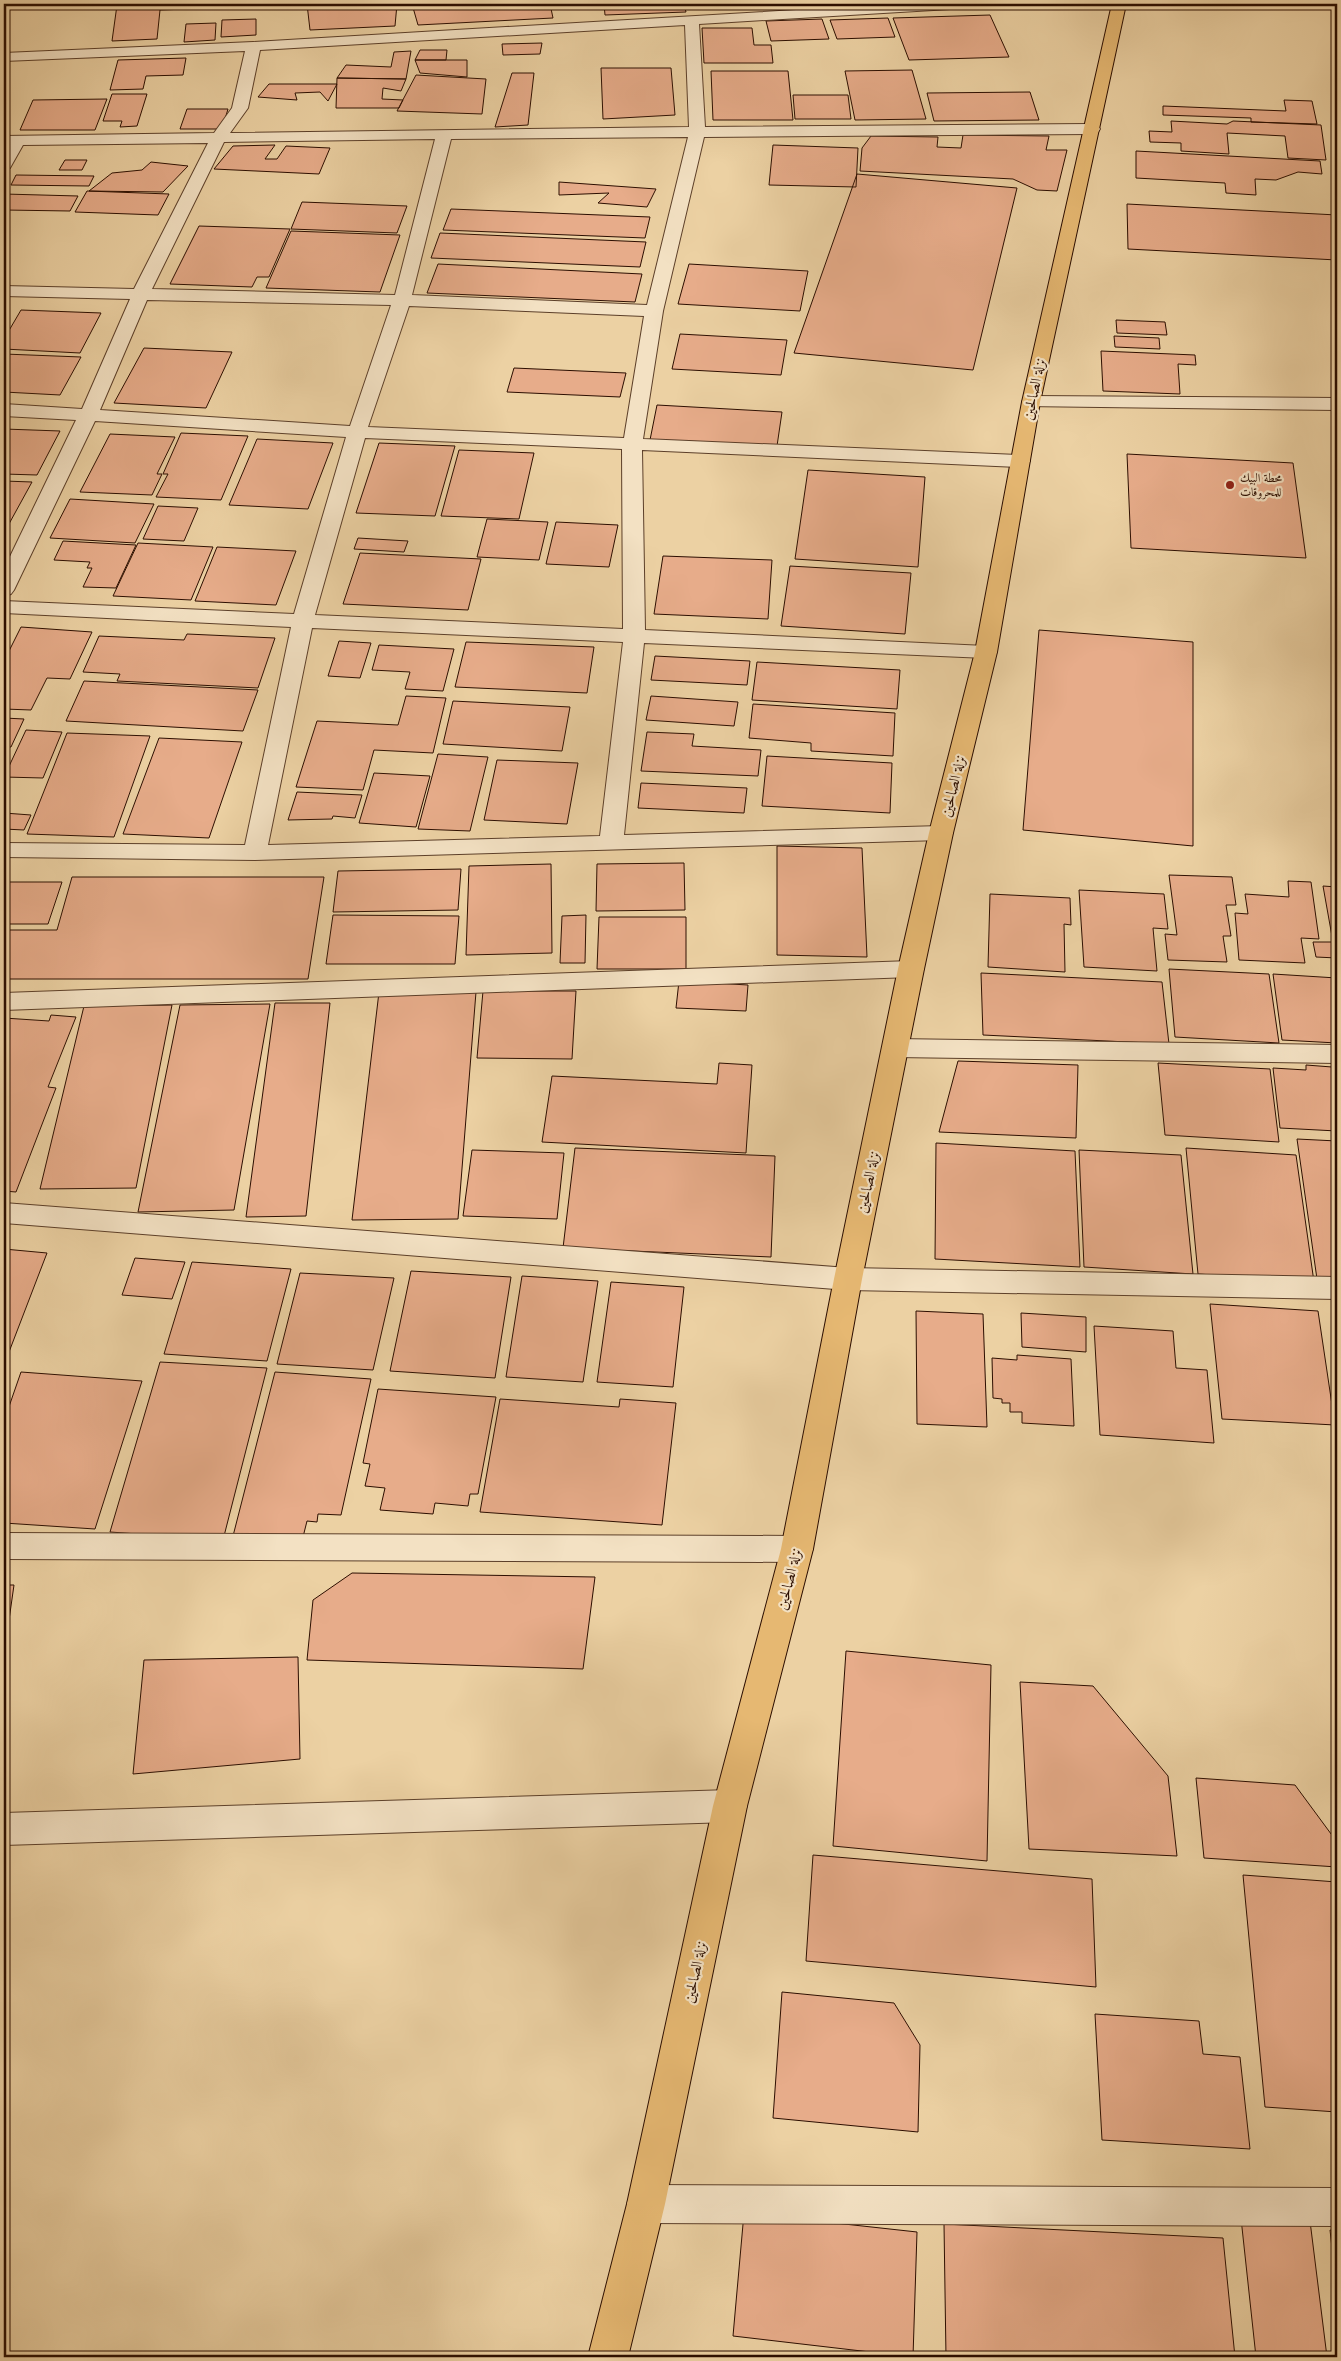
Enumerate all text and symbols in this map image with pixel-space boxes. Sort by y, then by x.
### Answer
street label: نزلة الصالحين [1018,356,1050,422]
place label: محطة البيك للمحروقات [1240,470,1283,500]
marker: محطة البيك للمحروقات [1224,479,1236,491]
street label: نزلة الصالحين [936,753,970,819]
street label: نزلة الصالحين [852,1149,884,1215]
street label: نزلة الصالحين [772,1546,806,1612]
street label: نزلة الصالحين [679,1939,711,2005]

